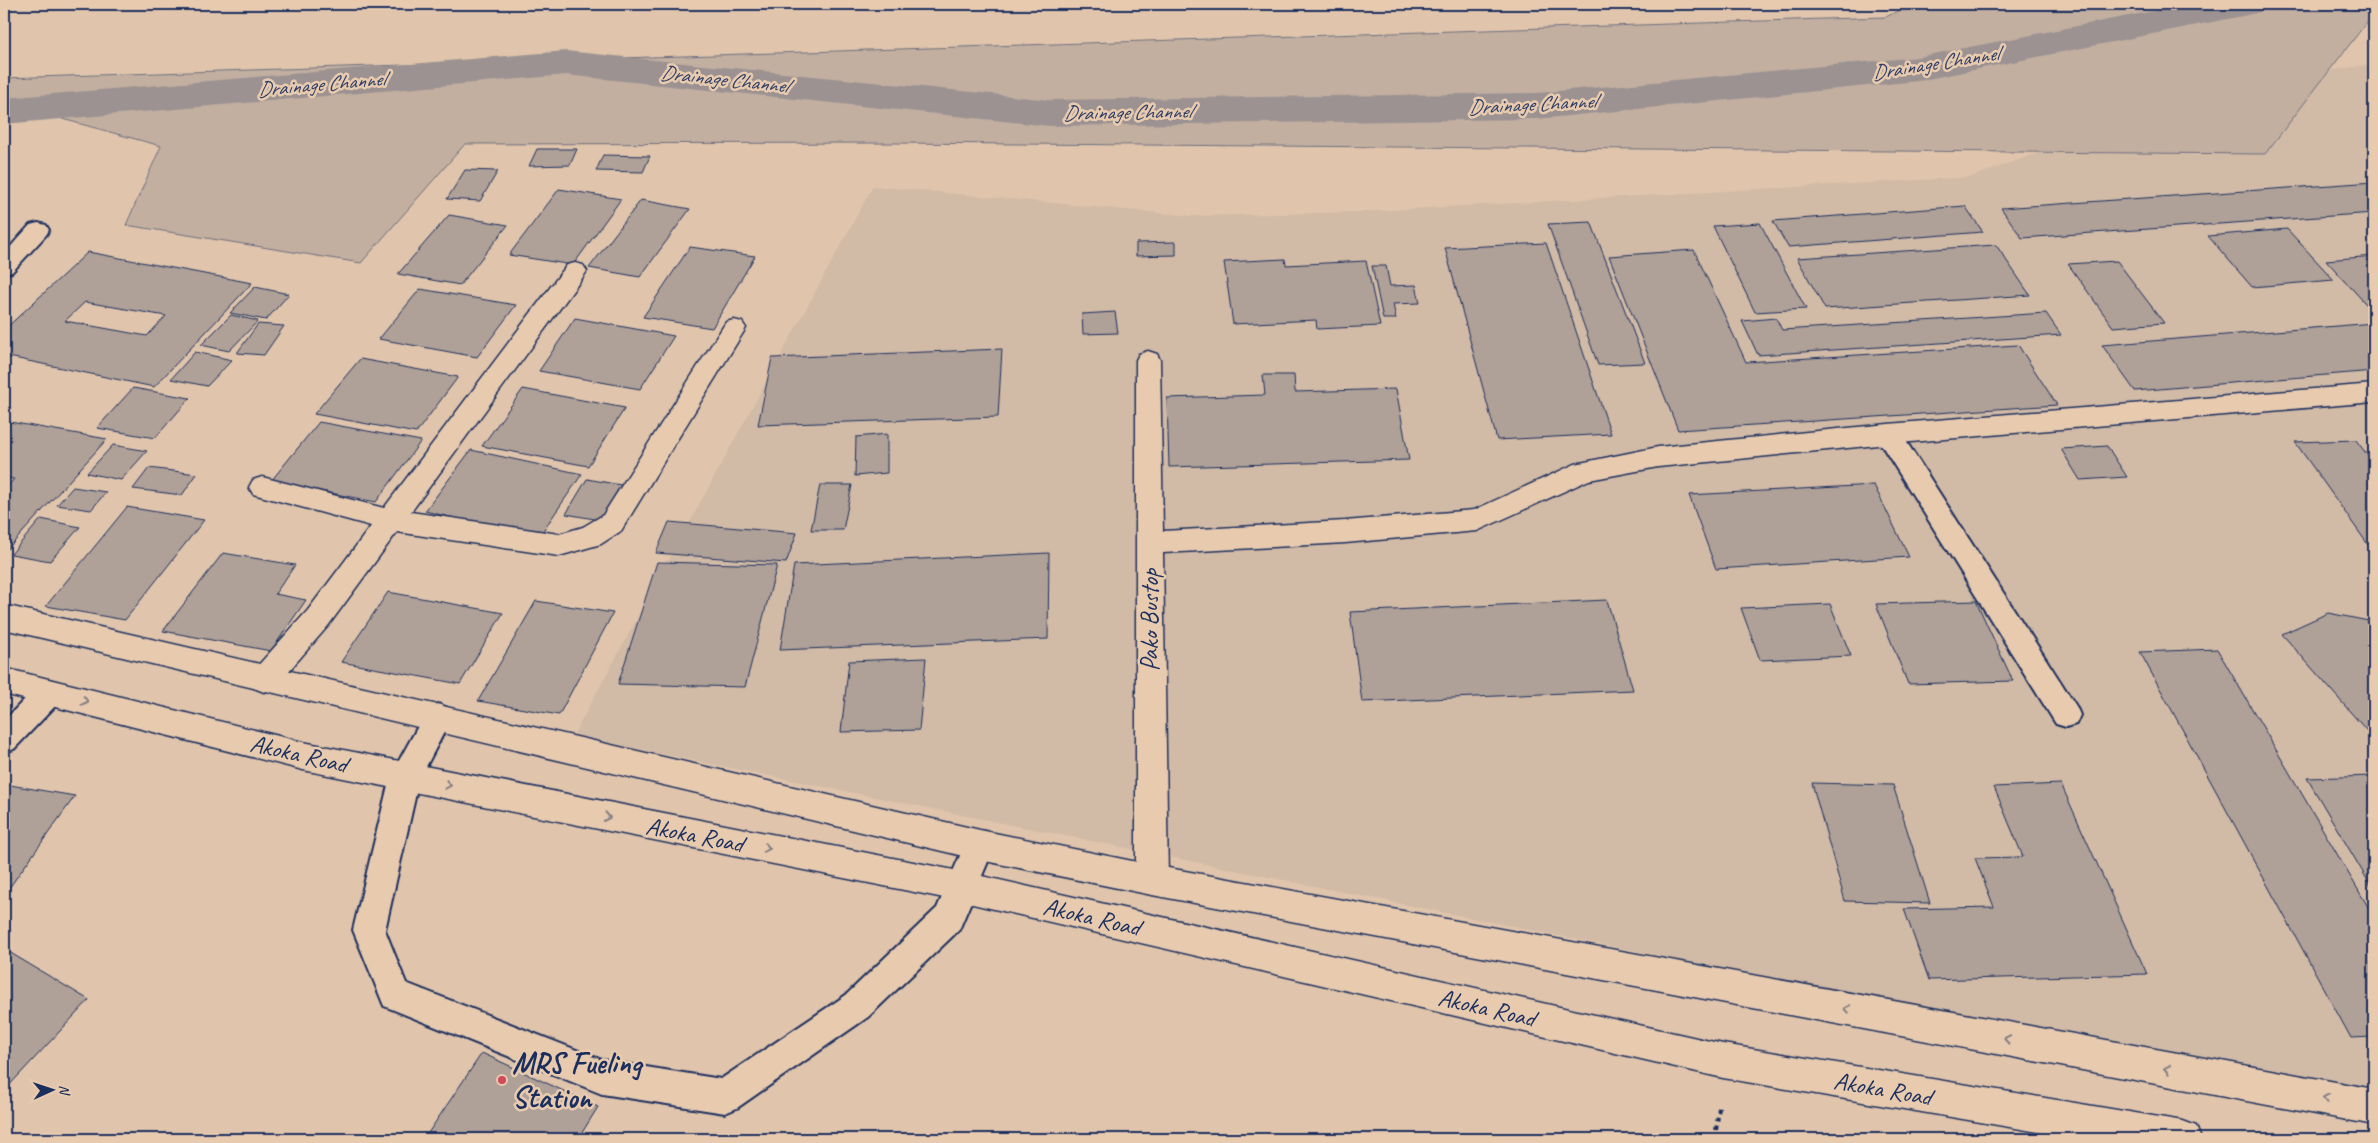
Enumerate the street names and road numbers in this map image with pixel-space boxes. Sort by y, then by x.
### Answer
street label: Pako Bustop [1134,567,1166,671]
street label: Akoka Road [247,727,354,781]
street label: Akoka Road [643,810,749,861]
street label: Akoka Road [1040,890,1147,944]
street label: Akoka Road [1435,981,1542,1035]
street label: Akoka Road [1831,1065,1937,1114]

